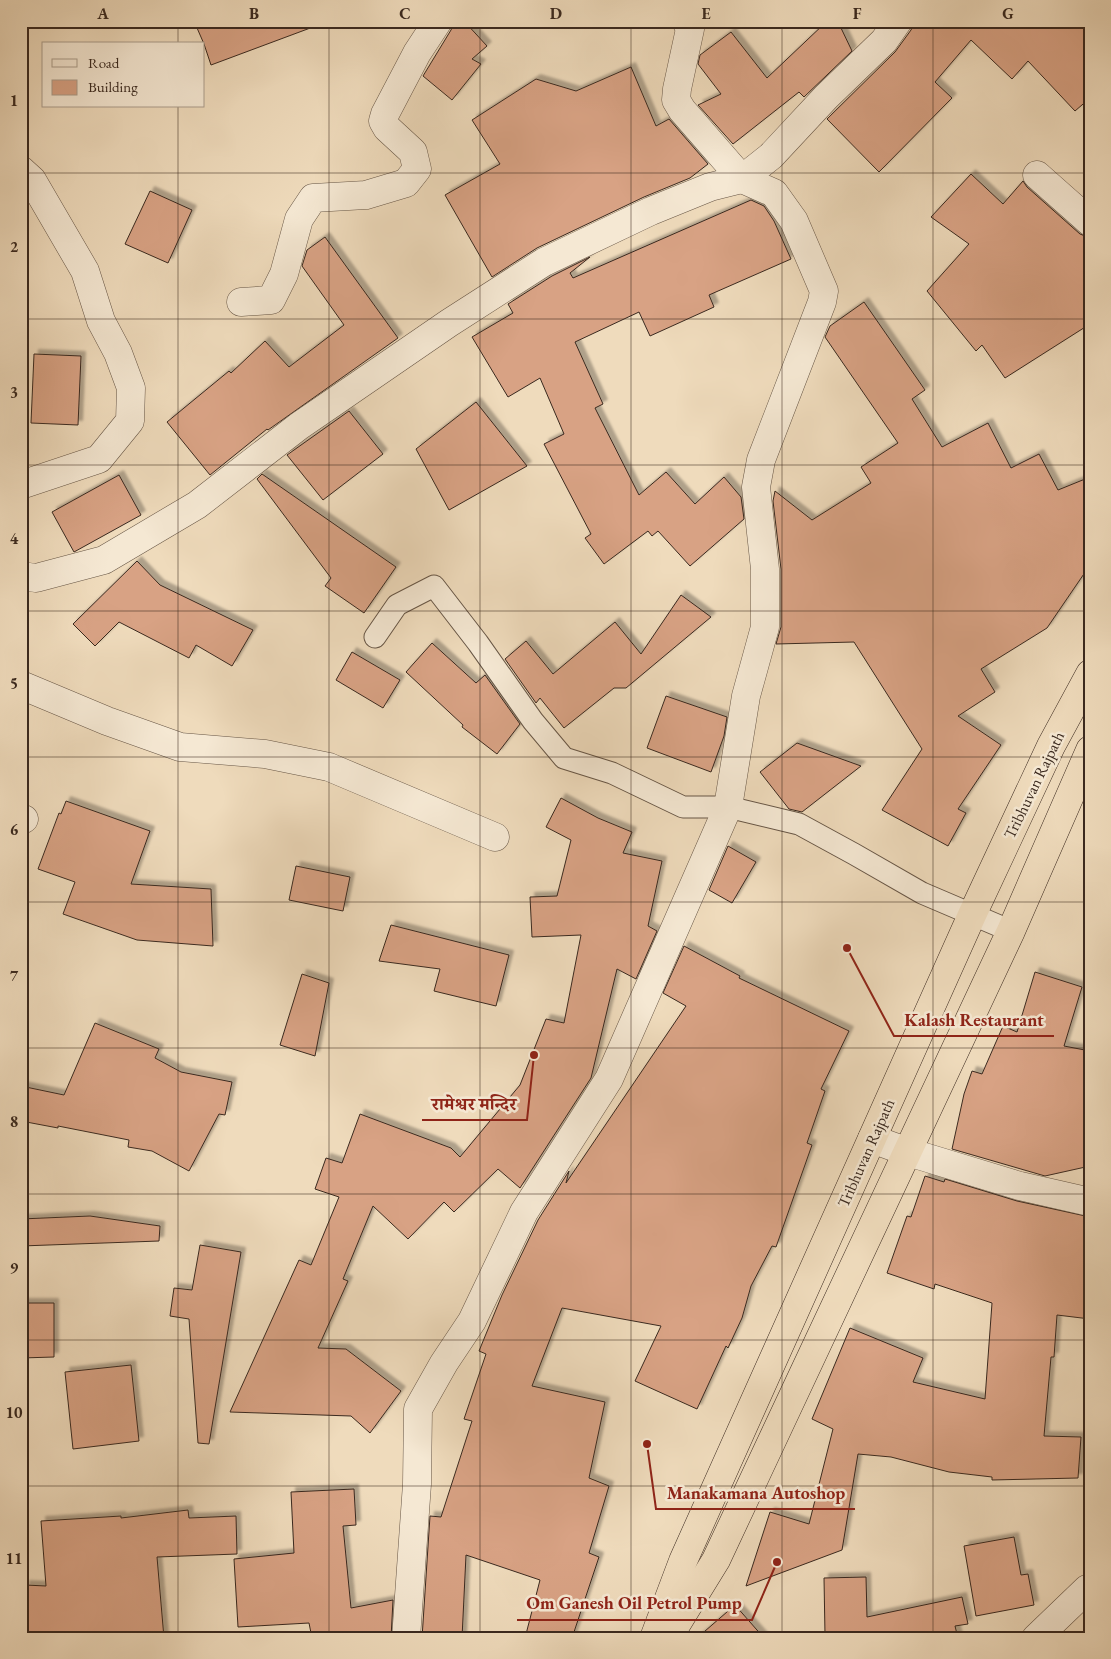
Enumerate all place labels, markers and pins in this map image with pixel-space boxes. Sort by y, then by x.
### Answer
callout: Kalash Restaurant [894,1003,1054,1036]
callout: रामेश्वर मन्दिर [422,1087,527,1120]
callout: Manakamana Autoshop [656,1476,855,1509]
callout: Om Ganesh Oil Petrol Pump [517,1587,752,1620]

